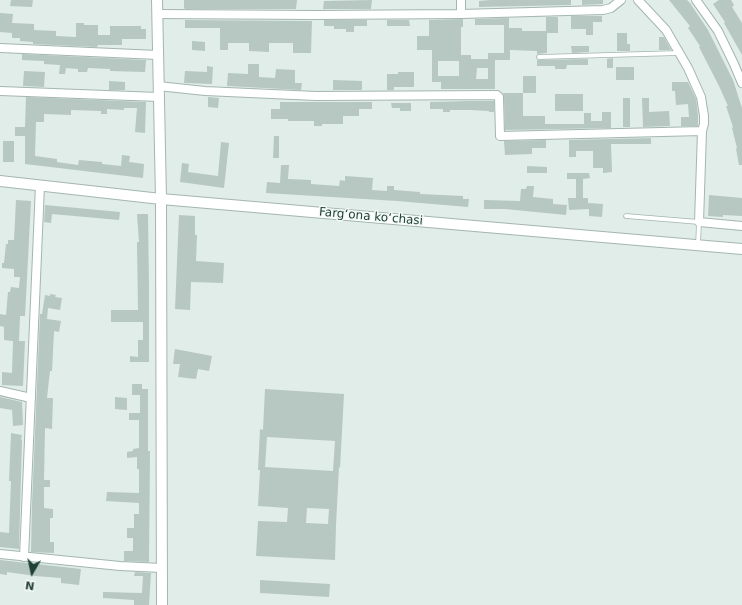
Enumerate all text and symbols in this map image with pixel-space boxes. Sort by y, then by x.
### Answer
street label: Fargʻona koʻchasi [318,205,424,229]
north arrow [12,553,52,593]
text: N [24,578,36,592]

